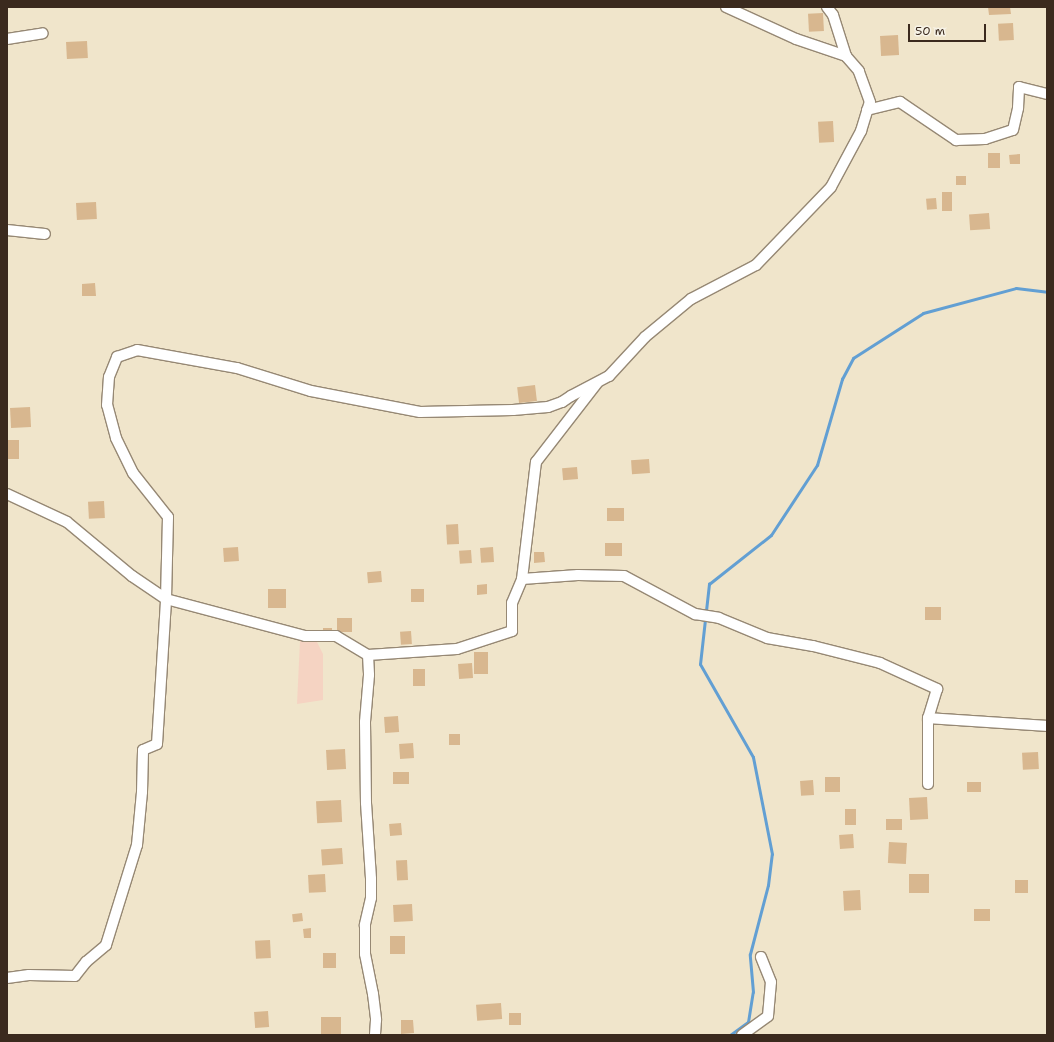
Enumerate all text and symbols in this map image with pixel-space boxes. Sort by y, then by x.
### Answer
scale bar [910,16,988,42]
text: 50 m [915,23,945,39]

